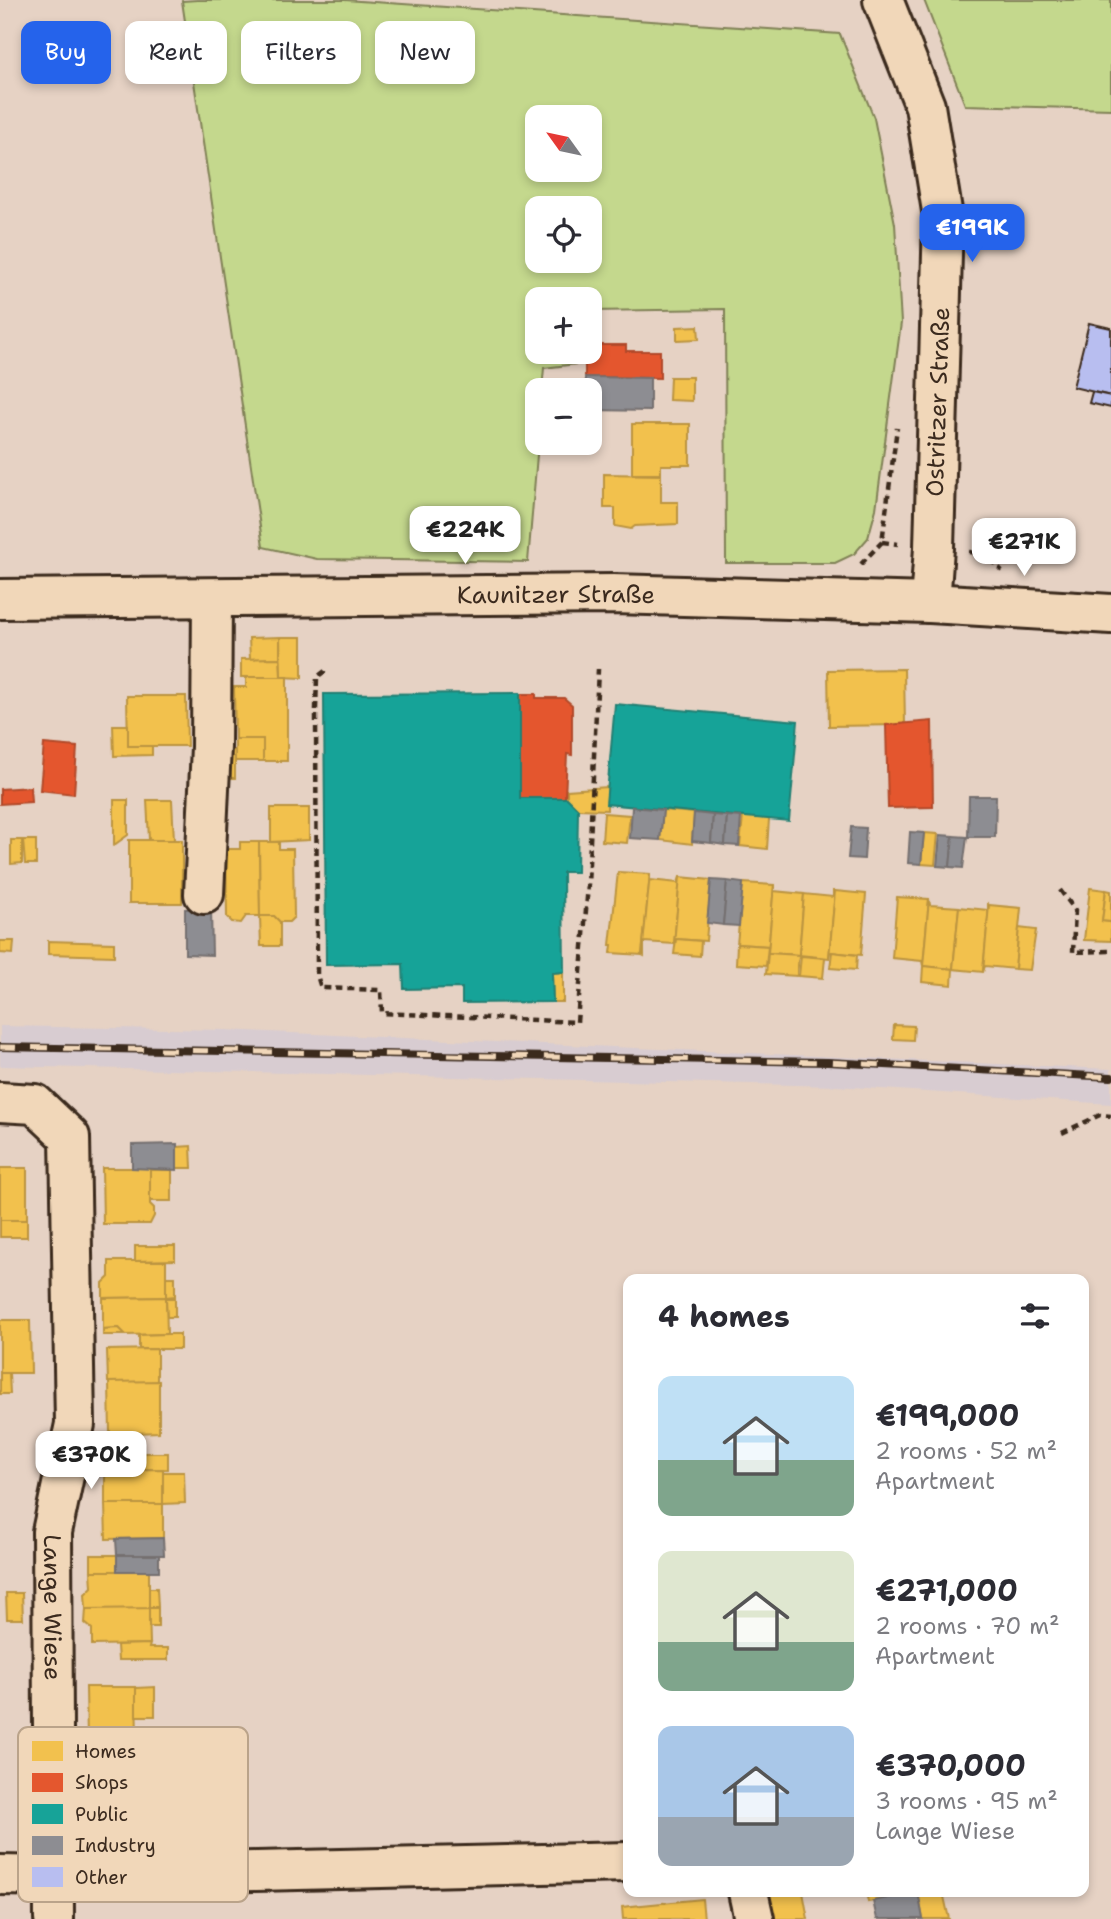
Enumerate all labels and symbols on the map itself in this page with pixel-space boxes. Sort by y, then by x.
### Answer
north arrow [525,105,602,182]
pin: €199K [923,204,1021,264]
street label: Ostritzer Straße [919,307,957,497]
pin: €224K [416,506,514,566]
pin: €271K [975,518,1073,578]
street label: Kaunitzer Straße [457,578,656,611]
pin: €370K [42,1432,140,1491]
street label: Lange Wiese [36,1534,69,1681]
legend [18,1727,248,1902]
text: Homes [75,1739,136,1764]
text: Shops [75,1770,129,1795]
text: Public [75,1802,128,1827]
text: Industry [75,1833,156,1858]
text: Other [75,1865,128,1890]

